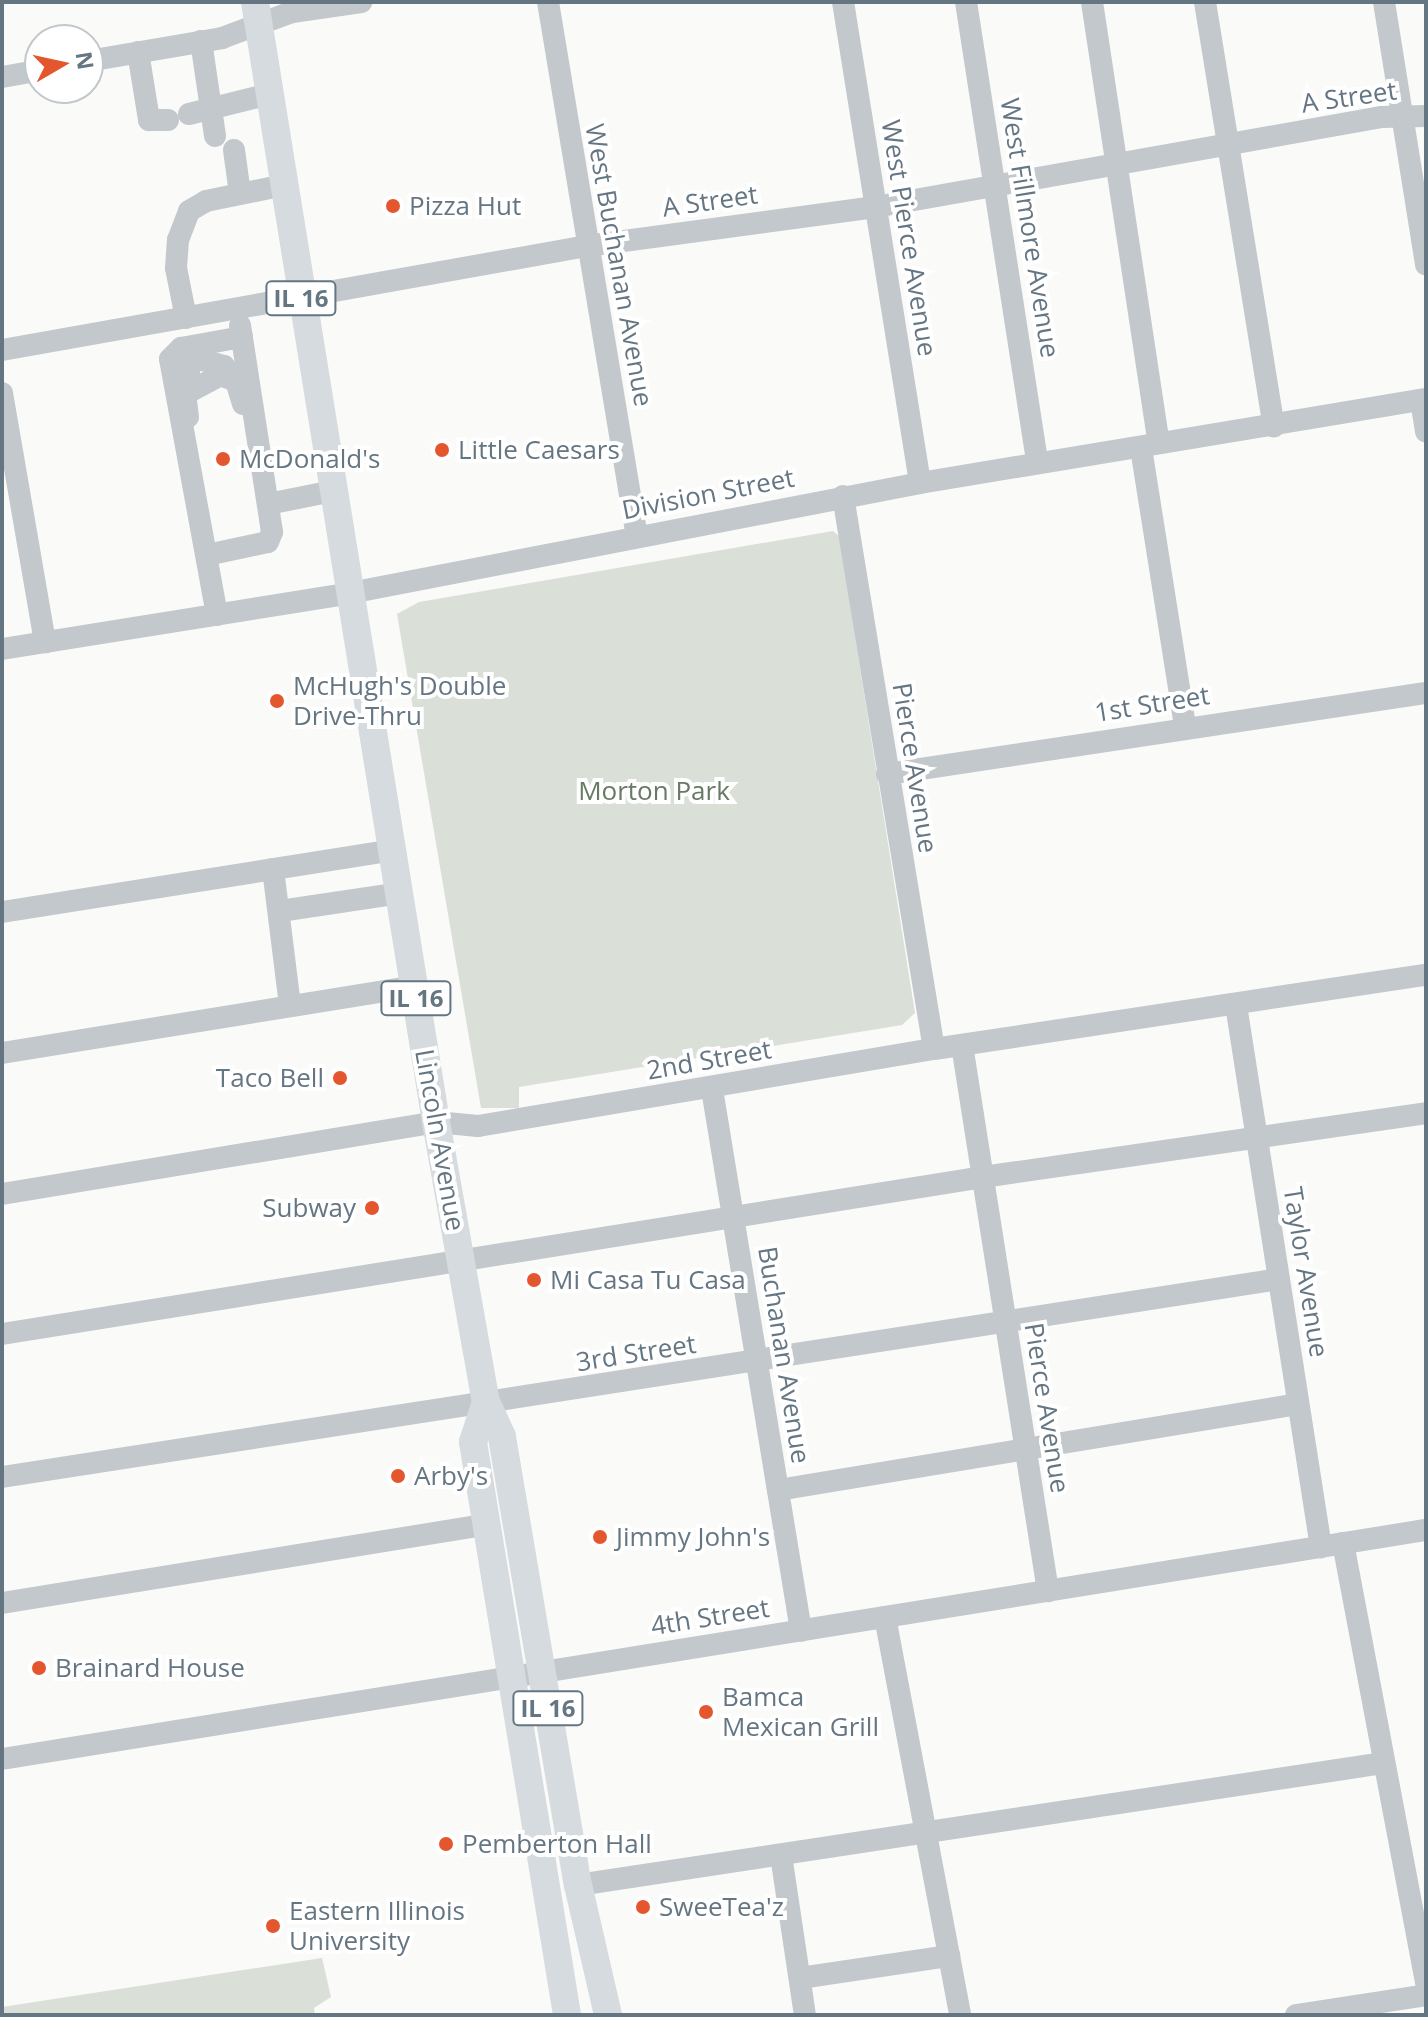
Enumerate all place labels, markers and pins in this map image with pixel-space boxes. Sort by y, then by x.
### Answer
place label: Pizza Hut [409,190,521,222]
marker: Pizza Hut [384,197,402,215]
place label: Little Caesars [458,434,620,466]
marker: Little Caesars [433,441,451,459]
place label: McDonald's [239,443,380,475]
marker: McDonald's [214,450,232,468]
place label: McHugh's Double Drive-Thru [293,670,506,732]
marker: McHugh's Double Drive-Thru [268,692,286,710]
place label: Taco Bell [216,1062,324,1094]
marker: Taco Bell [331,1069,349,1087]
place label: Subway [262,1192,356,1224]
marker: Subway [363,1199,381,1217]
place label: Mi Casa Tu Casa [550,1264,746,1296]
marker: Mi Casa Tu Casa [525,1271,543,1289]
place label: Arby's [414,1460,488,1492]
marker: Arby's [389,1467,407,1485]
place label: Jimmy John's [616,1521,770,1553]
marker: Jimmy John's [591,1528,609,1546]
place label: Brainard House [55,1652,245,1684]
marker: Brainard House [30,1659,48,1677]
place label: Bamca Mexican Grill [722,1681,879,1742]
marker: Bamca Mexican Grill [697,1703,715,1721]
place label: Pemberton Hall [462,1828,652,1860]
marker: Pemberton Hall [437,1835,455,1853]
place label: SweeTea'z [659,1891,784,1923]
place label: Eastern Illinois University [289,1895,465,1956]
marker: SweeTea'z [634,1898,652,1916]
marker: Eastern Illinois University [264,1917,282,1935]

